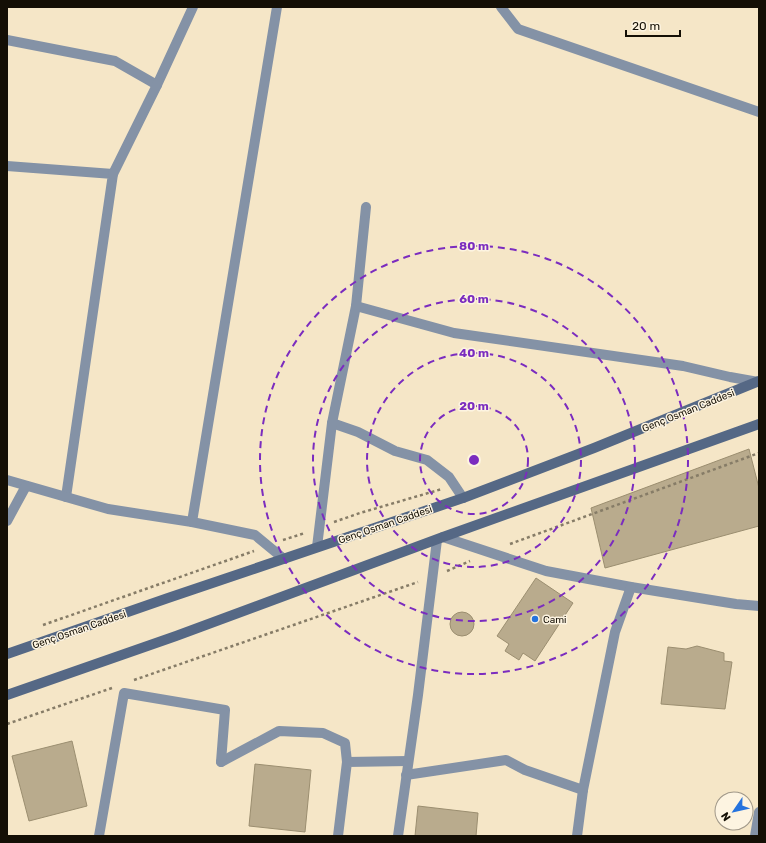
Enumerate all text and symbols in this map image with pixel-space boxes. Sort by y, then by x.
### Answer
scale bar [626,12,680,38]
text: 20 m [632,19,660,33]
text: 80 m [459,239,489,253]
text: 60 m [459,292,489,306]
text: 40 m [459,346,489,360]
street label: Genç Osman Caddesi [640,387,736,435]
text: 20 m [459,399,489,413]
centre of rings [467,453,481,467]
street label: Genç Osman Caddesi [337,503,434,547]
street label: Genç Osman Caddesi [31,608,128,652]
marker: Cami [530,614,540,624]
place label: Cami [543,614,567,626]
north arrow [714,791,754,831]
text: N [718,809,734,823]

